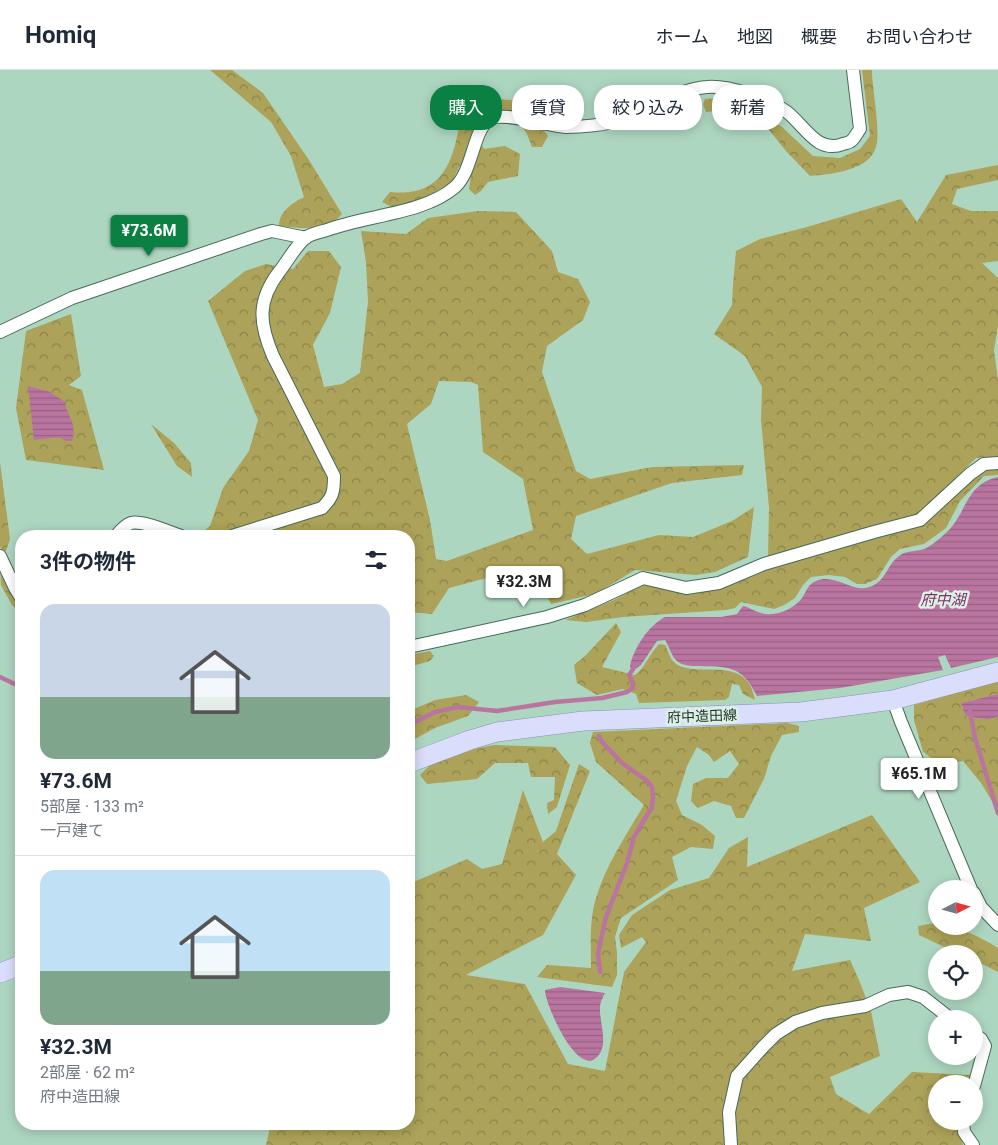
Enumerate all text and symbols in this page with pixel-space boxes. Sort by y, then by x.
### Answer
text: Homiq [25,21,96,49]
text: ホーム [656,26,709,47]
text: 地図 [737,26,773,47]
text: 概要 [801,26,837,47]
text: お問い合わせ [865,26,973,47]
chip: 購入 [430,85,502,130]
chip: 賃貸 [512,85,584,130]
chip: 絞り込み [594,85,702,130]
chip: 新着 [712,85,784,130]
pin: ¥73.6M [108,214,190,257]
text: ¥73.6M [122,221,176,240]
icon: filters [362,546,390,574]
text: 3件の物件 [40,550,136,574]
pin: ¥32.3M [483,566,565,608]
text: ¥32.3M [497,572,551,591]
water label: 府中湖 [920,591,967,609]
icon: home [170,637,260,727]
street label: 府中造田線 [667,707,737,725]
pin: ¥65.1M [878,758,960,800]
text: ¥65.1M [892,764,946,783]
text: ¥73.6M [40,769,112,793]
text: 5部屋 · 133 m² [40,797,144,816]
text: 一戸建て [40,821,104,840]
north arrow [928,880,982,935]
map controls [928,880,983,1130]
icon: home [170,902,260,992]
button: locate [928,945,983,1000]
button: + [928,1010,983,1065]
text: ¥32.3M [40,1035,112,1059]
text: 2部屋 · 62 m² [40,1063,135,1082]
button: − [928,1075,983,1130]
text: 府中造田線 [40,1087,120,1106]

